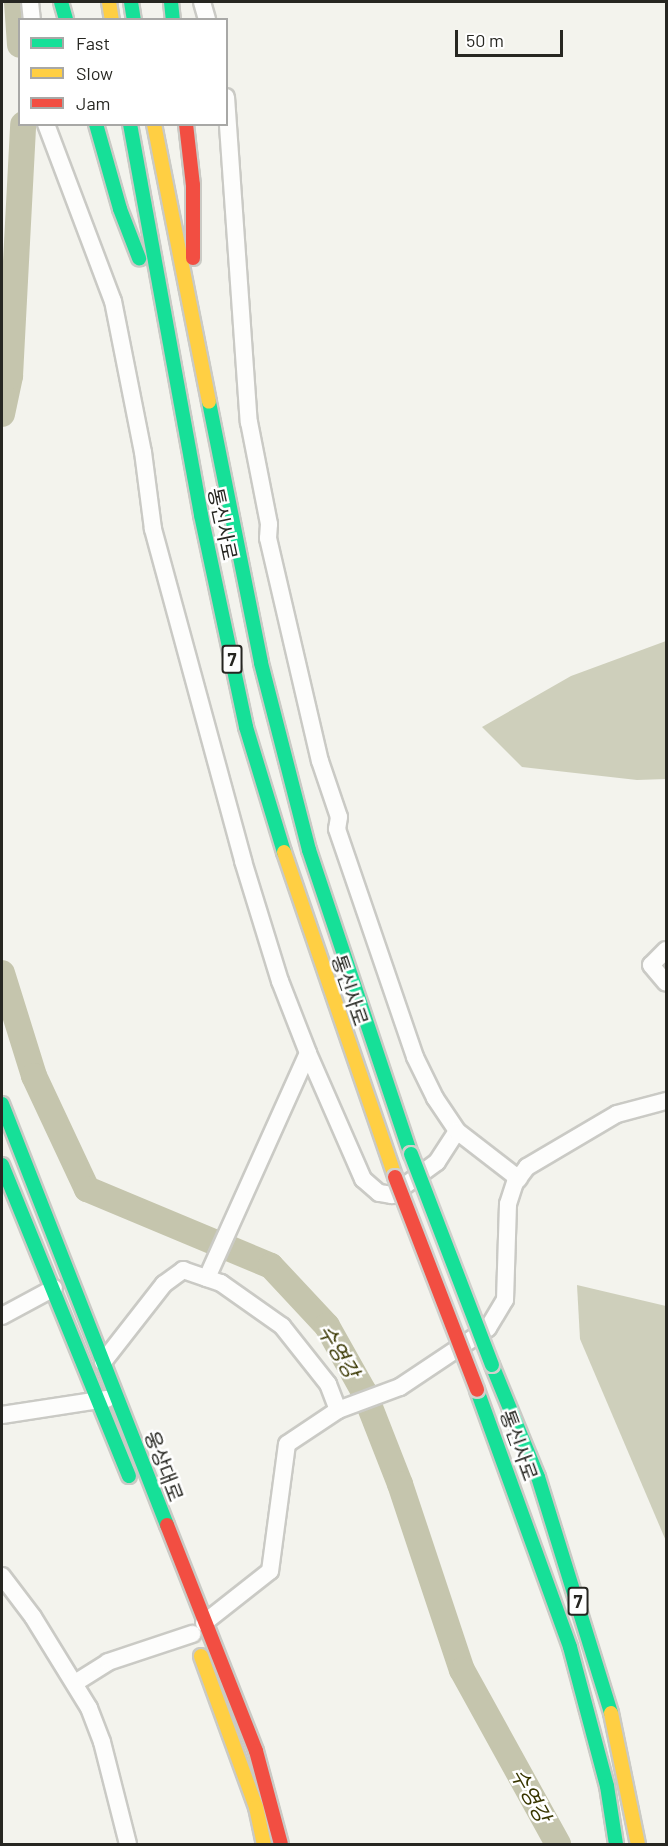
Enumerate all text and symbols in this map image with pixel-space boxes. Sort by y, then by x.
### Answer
legend [18,18,228,126]
scale bar [458,18,566,56]
text: 50 m [466,29,504,51]
text: Fast [76,32,110,54]
text: Slow [76,62,113,84]
text: Jam [76,92,110,114]
street label: 통신사로 [204,486,242,562]
road number: 7 [222,644,242,674]
street label: 통신사로 [327,951,373,1029]
water label: 수영강 [313,1320,365,1382]
street label: 통신사로 [495,1406,543,1484]
street label: 웅상대로 [140,1427,188,1505]
road number: 7 [568,1586,588,1616]
water label: 수영강 [506,1764,556,1826]

